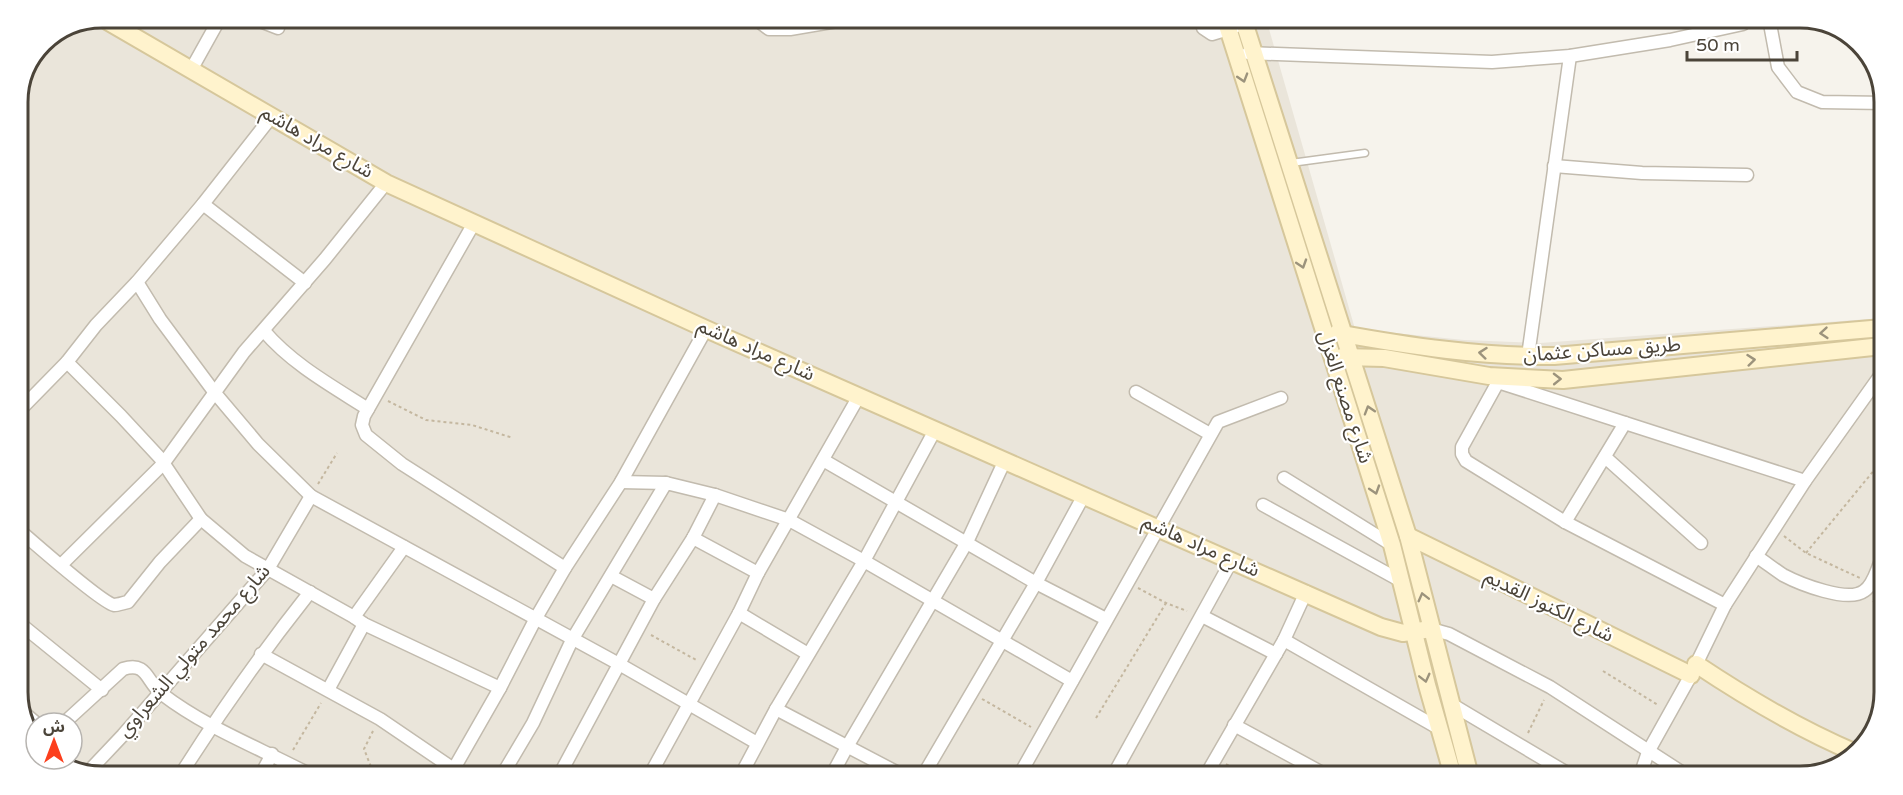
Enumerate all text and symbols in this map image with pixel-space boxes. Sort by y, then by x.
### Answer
scale bar [1687,24,1796,62]
text: 50 m [1696,34,1740,56]
one-way arrow [1236,72,1248,83]
street label: شارع مراد هاشم [256,100,377,186]
one-way arrow [1295,258,1307,269]
street label: شارع مراد هاشم [693,313,818,388]
one-way arrow [1820,326,1829,339]
street label: شارع مصنع الغزل [1310,327,1378,467]
street label: طريق مساكن عثمان [1522,333,1682,367]
one-way arrow [1479,348,1488,360]
one-way arrow [1746,355,1755,367]
one-way arrow [1552,373,1561,386]
one-way arrow [1364,405,1376,416]
one-way arrow [1367,484,1380,495]
street label: شارع مراد هاشم [1138,509,1263,584]
street label: شارع محمد متولي الشعراوي [112,560,278,744]
street label: شارع الكنوز القديم [1480,564,1618,649]
one-way arrow [1418,592,1431,602]
one-way arrow [1418,672,1430,683]
north arrow [24,711,84,771]
text: ش [43,717,65,737]

